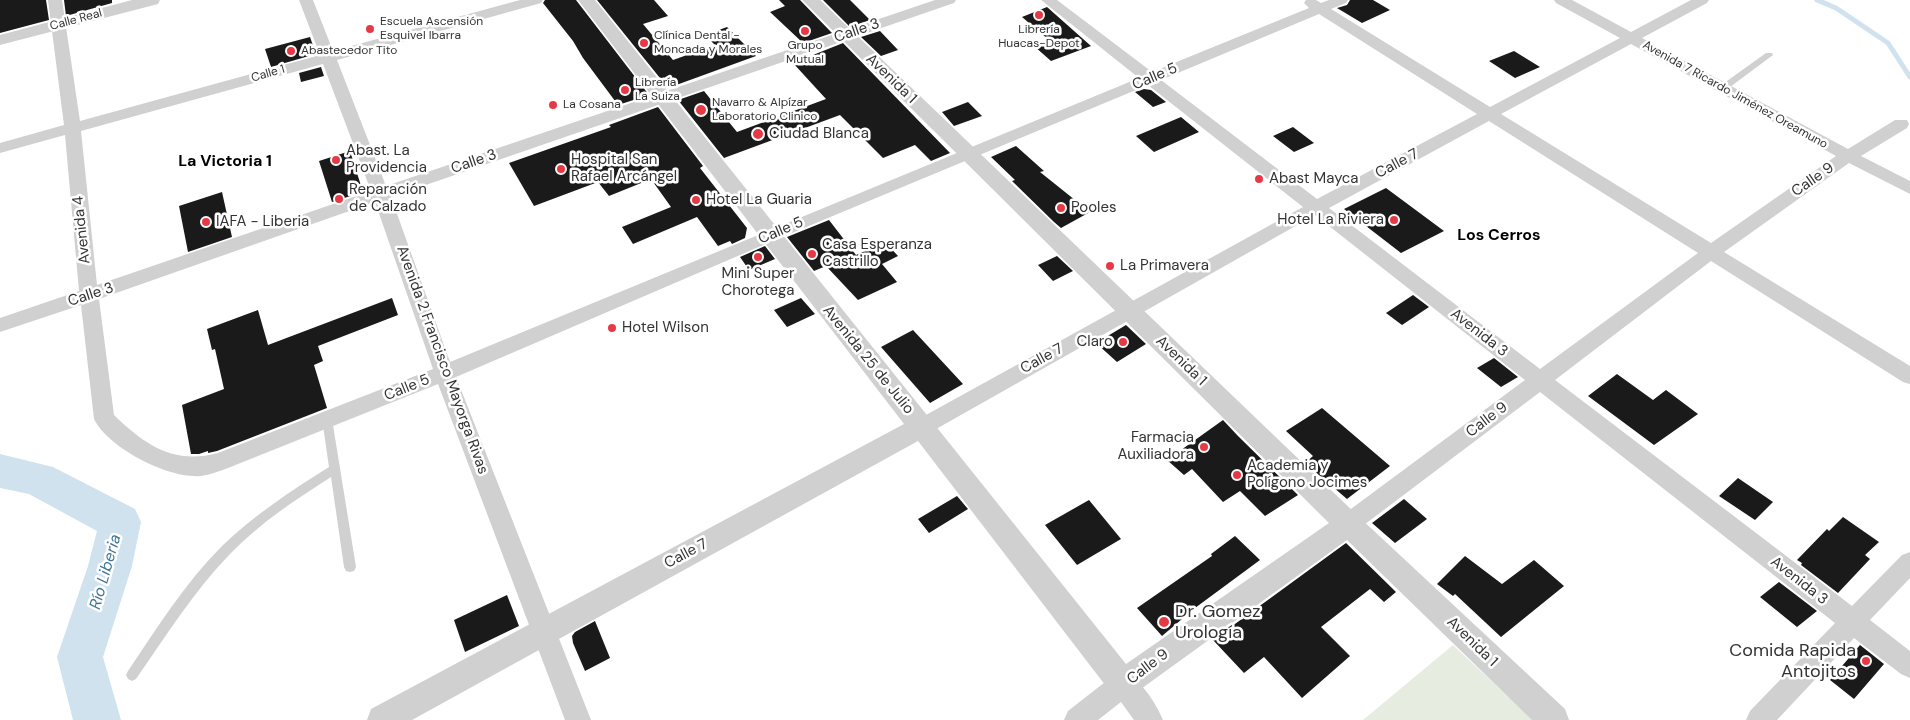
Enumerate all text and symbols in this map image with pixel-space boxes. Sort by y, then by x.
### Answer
street label: Calle Real [48,6,104,34]
marker: Librería Huacas-Depot [1033,9,1045,21]
place label: Escuela Ascensión Esquivel Ibarra [380,15,483,43]
street label: Calle 3 [832,15,882,47]
marker: Escuela Ascensión Esquivel Ibarra [364,23,376,35]
place label: Librería Huacas-Depot [998,23,1080,51]
marker: Grupo Mutual [799,25,811,37]
place label: Clínica Dental - Moncada y Morales [654,29,762,57]
marker: Clínica Dental - Moncada y Morales [638,37,650,49]
street label: Avenida 7 Ricardo Jiménez Oreamuno [1640,38,1830,152]
place label: Grupo Mutual [786,39,824,67]
place label: Abastecedor Tito [301,44,397,58]
marker: Abastecedor Tito [285,45,297,57]
street label: Avenida 1 [862,50,920,108]
street label: Calle 5 [1130,59,1180,95]
street label: Calle 1 [250,62,286,86]
place label: Librería La Suiza [635,76,680,104]
marker: Librería La Suiza [619,84,631,96]
place label: Navarro & Alpízar Laboratorio Clinico [712,96,817,124]
place label: La Cosana [563,98,621,112]
marker: La Cosana [547,99,559,111]
marker: Navarro & Alpízar Laboratorio Clinico [694,103,708,117]
place label: Ciudad Blanca [769,125,869,143]
marker: Ciudad Blanca [751,127,765,141]
place label: Abast. La Providencia [346,142,427,177]
street label: Calle 7 [1372,145,1422,183]
street label: Calle 3 [449,146,499,178]
place label: Hospital San Rafael Arcángel [571,151,677,186]
district label: La Victoria 1 [178,152,272,172]
marker: Abast. La Providencia [330,154,342,166]
street label: Calle 9 [1788,159,1838,201]
marker: Hospital San Rafael Arcángel [555,163,567,175]
place label: Abast Mayca [1269,170,1359,188]
marker: Abast Mayca [1253,173,1265,185]
place label: Reparación de Calzado [349,181,427,216]
place label: Hotel La Guaria [706,191,812,209]
marker: Reparación de Calzado [333,193,345,205]
marker: Hotel La Guaria [690,194,702,206]
street label: Avenida 4 [69,195,95,265]
place label: Pooles [1071,199,1116,217]
marker: Pooles [1055,202,1067,214]
place label: Hotel La Riviera [1277,211,1384,229]
place label: IAFA - Liberia [216,213,309,231]
street label: Calle 5 [756,213,806,249]
marker: Hotel La Riviera [1388,214,1400,226]
marker: IAFA - Liberia [200,216,212,228]
district label: Los Cerros [1457,226,1541,246]
place label: Casa Esperanza Castrillo [822,236,932,271]
street label: Avenida 2 Francisco Mayorga Rivas [392,243,492,477]
marker: Casa Esperanza Castrillo [806,248,818,260]
marker: Mini Super Chorotega [752,251,764,263]
place label: La Primavera [1120,257,1209,275]
marker: La Primavera [1104,260,1116,272]
place label: Mini Super Chorotega [721,265,795,300]
street label: Calle 3 [66,279,116,311]
street label: Avenida 25 de Julio [819,302,917,418]
street label: Avenida 3 [1447,305,1511,361]
place label: Hotel Wilson [622,319,709,337]
marker: Hotel Wilson [606,322,618,334]
street label: Avenida 1 [1152,332,1210,390]
place label: Claro [1077,333,1113,351]
marker: Claro [1117,336,1129,348]
street label: Calle 7 [1017,340,1067,378]
street label: Calle 5 [382,371,432,405]
street label: Calle 9 [1463,399,1511,441]
place label: Farmacia Auxiliadora [1117,429,1194,464]
marker: Farmacia Auxiliadora [1198,441,1210,453]
place label: Academia y Polígono Jocimes [1247,457,1367,492]
marker: Academia y Polígono Jocimes [1231,469,1243,481]
water label: Río Liberia [86,532,126,612]
street label: Calle 7 [661,535,711,573]
street label: Avenida 3 [1767,553,1831,609]
place label: Dr. Gomez Urología [1175,601,1260,644]
street label: Avenida 1 [1443,613,1501,671]
marker: Dr. Gomez Urología [1157,615,1171,629]
place label: Comida Rapida Antojitos [1729,640,1856,682]
street label: Calle 9 [1124,646,1172,688]
marker: Comida Rapida Antojitos [1860,655,1872,667]

